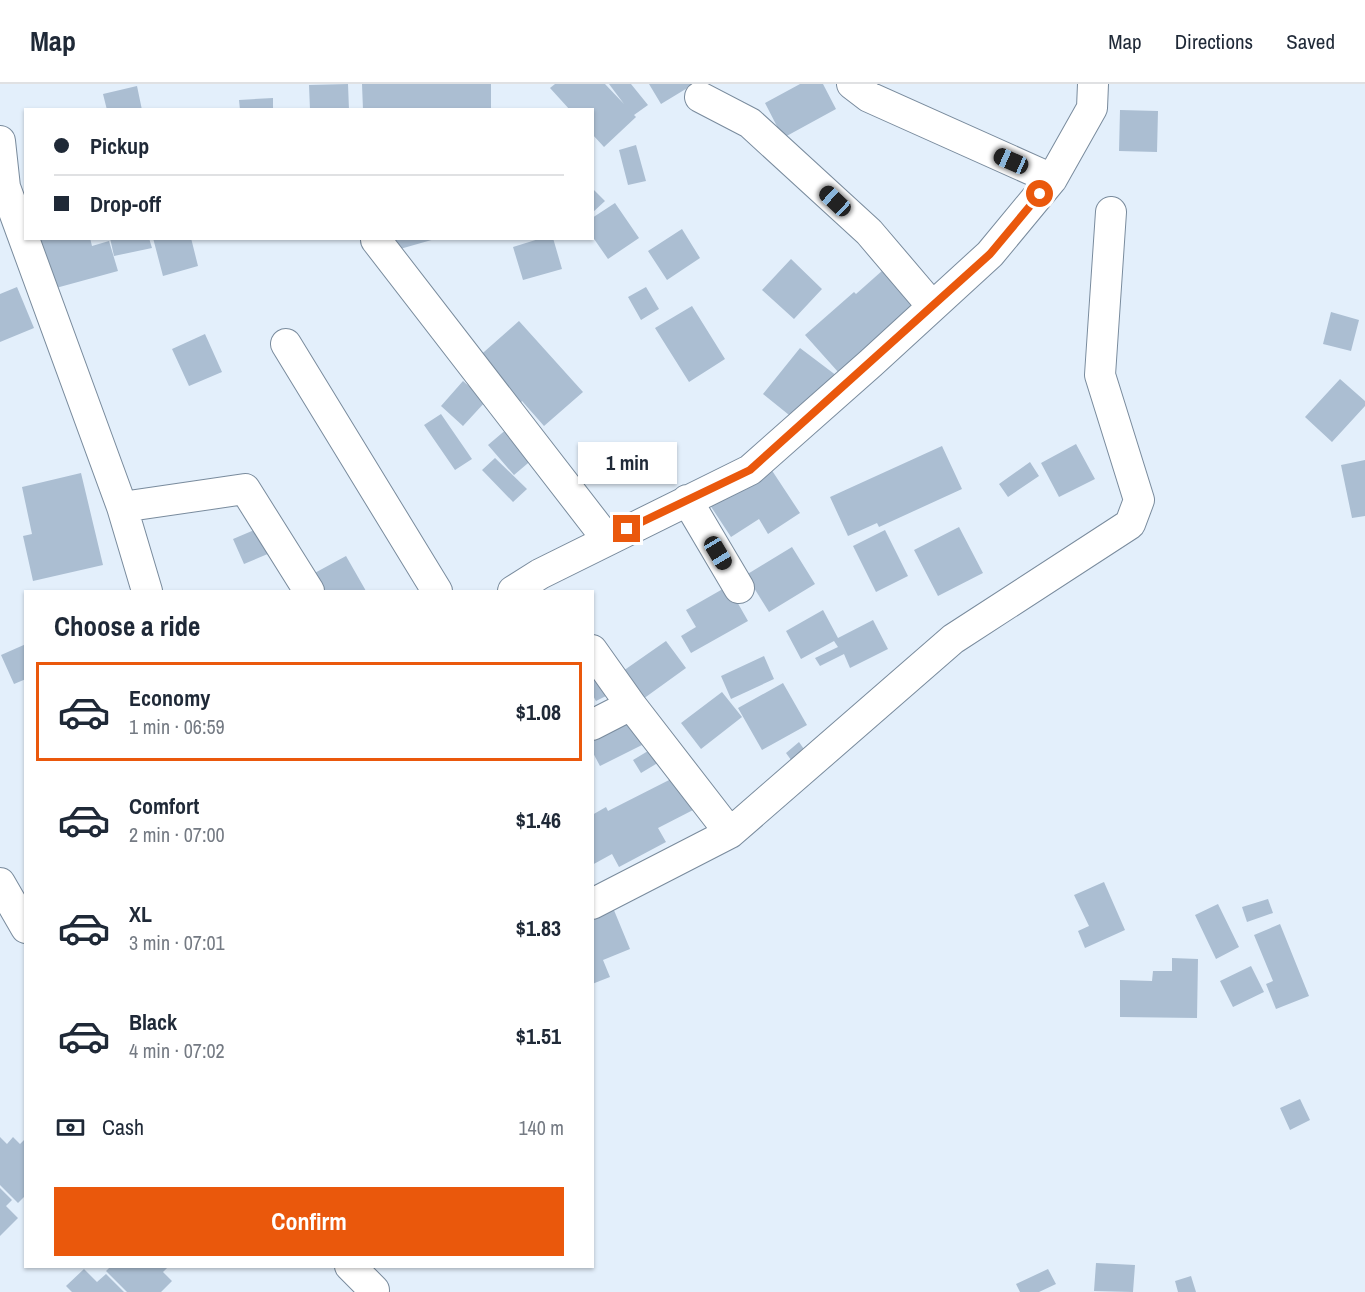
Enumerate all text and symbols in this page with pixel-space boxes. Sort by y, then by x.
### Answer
text: Map [30,22,76,60]
text: Map [1108,27,1142,56]
text: Directions [1175,27,1253,56]
text: Saved [1286,27,1335,56]
text: Pickup [90,131,149,161]
car [991,145,1031,177]
route start [1026,180,1053,207]
car [816,182,854,220]
text: Drop-off [90,189,161,219]
callout: 1 min [578,442,676,484]
text: 1 min [606,449,649,476]
route end [613,515,640,542]
car [701,533,735,573]
text: Choose a ride [54,608,200,644]
text: Economy [129,683,210,713]
icon: car [57,685,111,739]
text: $1.08 [516,697,561,727]
text: 1 min · 06:59 [129,713,225,740]
text: Comfort [129,791,199,821]
icon: car [57,793,111,847]
text: $1.46 [516,805,561,835]
text: 2 min · 07:00 [129,821,225,848]
text: XL [129,899,152,929]
icon: car [57,901,111,955]
text: $1.83 [516,913,561,943]
text: 3 min · 07:01 [129,929,225,956]
text: Black [129,1007,177,1037]
icon: car [57,1009,111,1063]
text: $1.51 [516,1021,561,1051]
text: 4 min · 07:02 [129,1037,225,1064]
icon: cash [54,1111,87,1144]
text: Cash [102,1112,144,1142]
text: 140 m [518,1114,564,1141]
button: Confirm [54,1187,564,1256]

